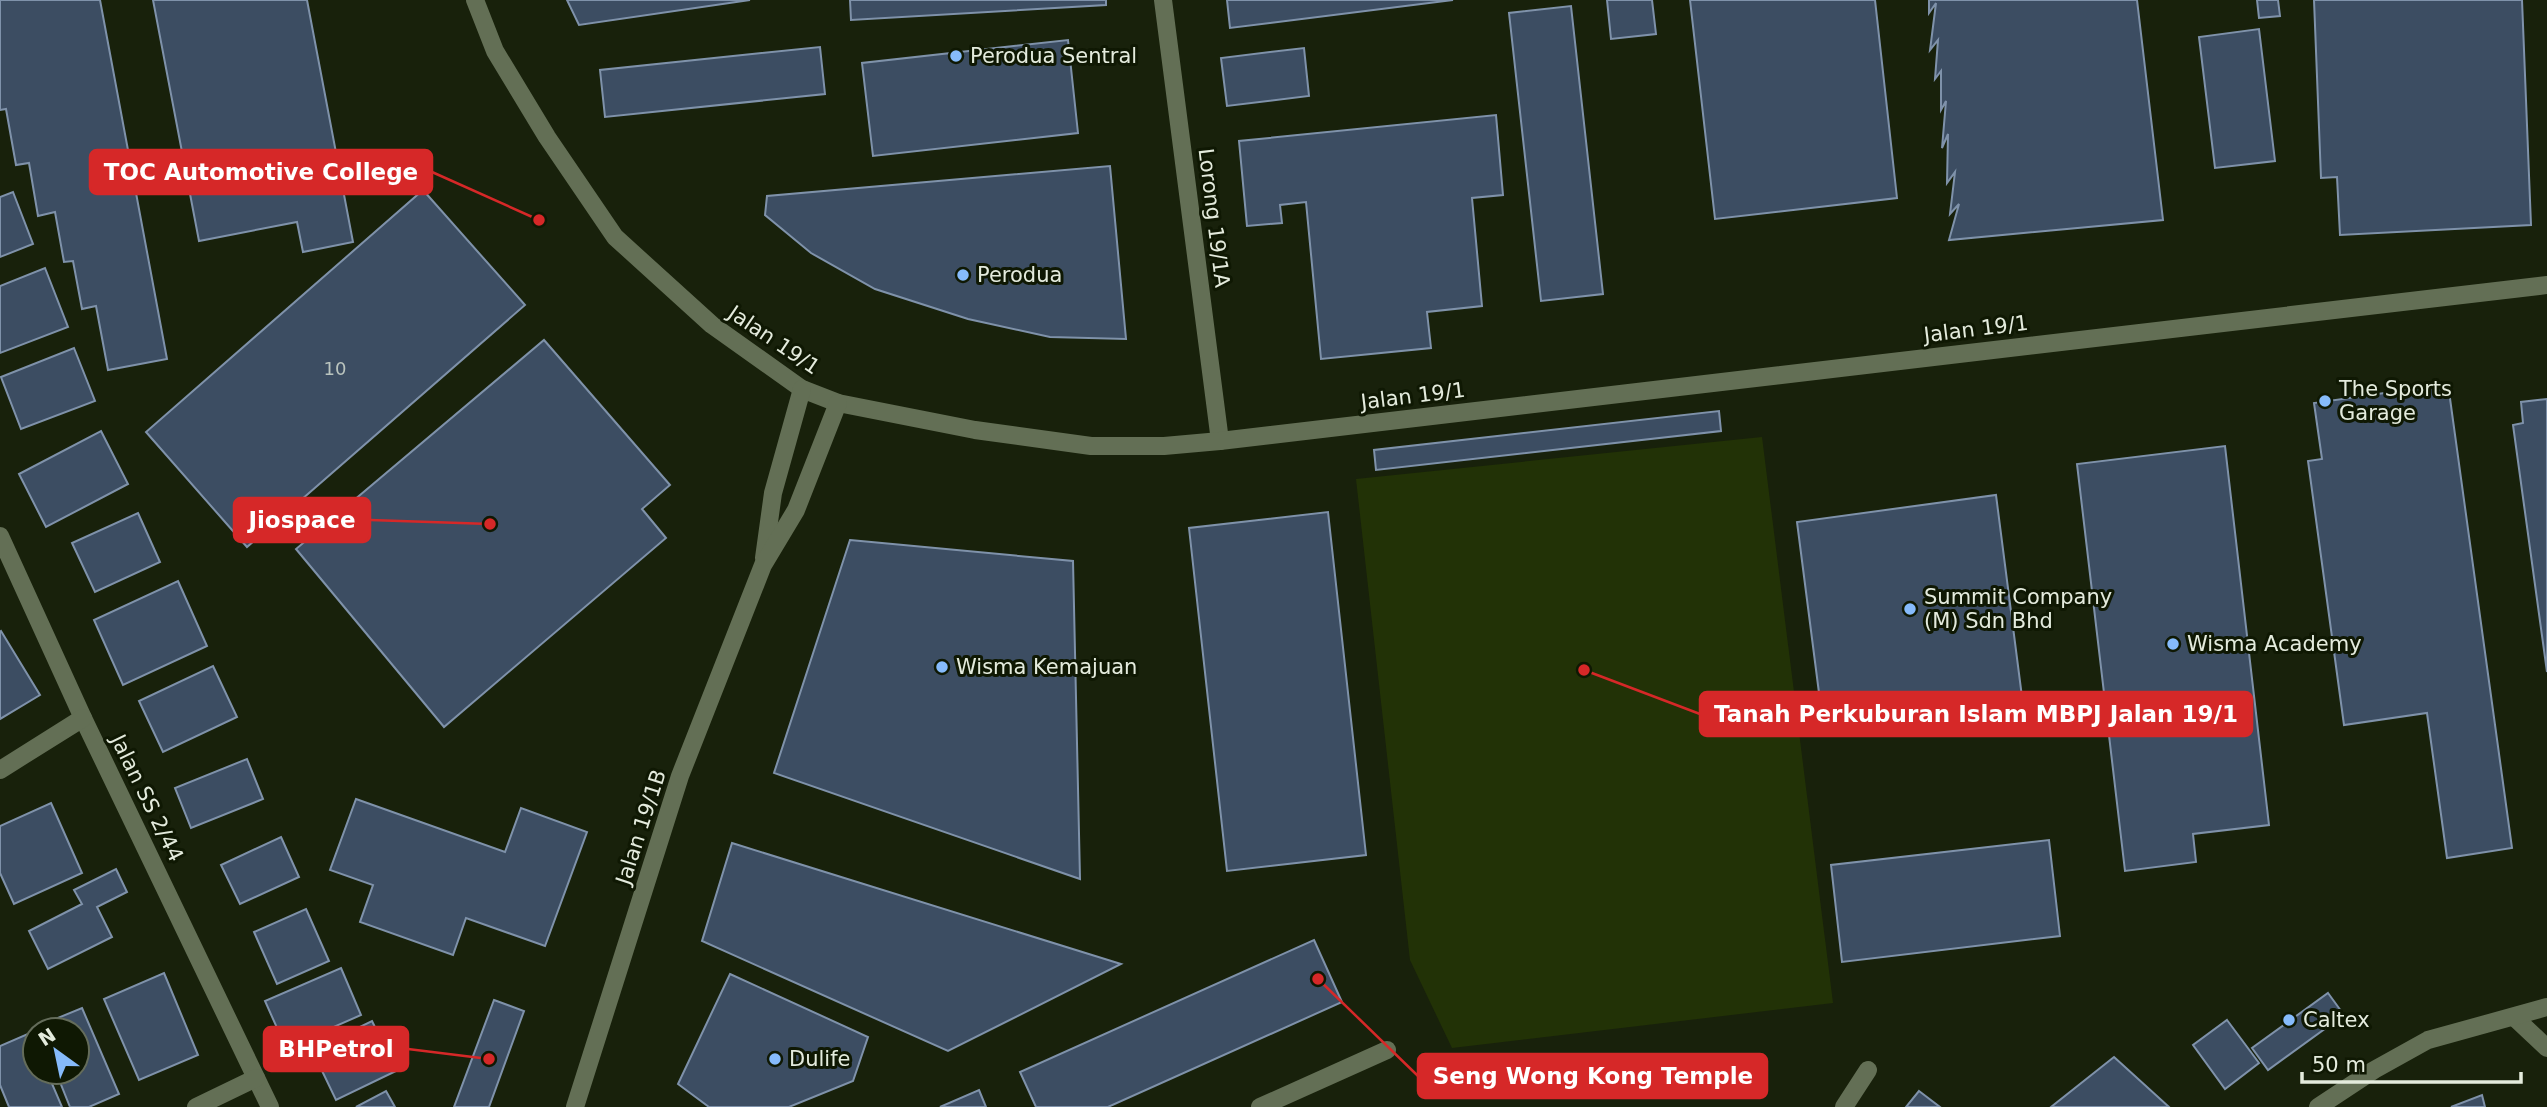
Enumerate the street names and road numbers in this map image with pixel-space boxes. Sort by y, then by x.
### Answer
street label: Lorong 19/1A [1194,147,1235,290]
street label: Jalan 19/1 [722,300,824,379]
street label: Jalan 19/1 [1920,311,2030,348]
street label: Jalan 19/1 [1357,378,1467,415]
street label: Jalan SS 2/44 [105,729,188,865]
street label: Jalan 19/1B [611,767,671,889]

